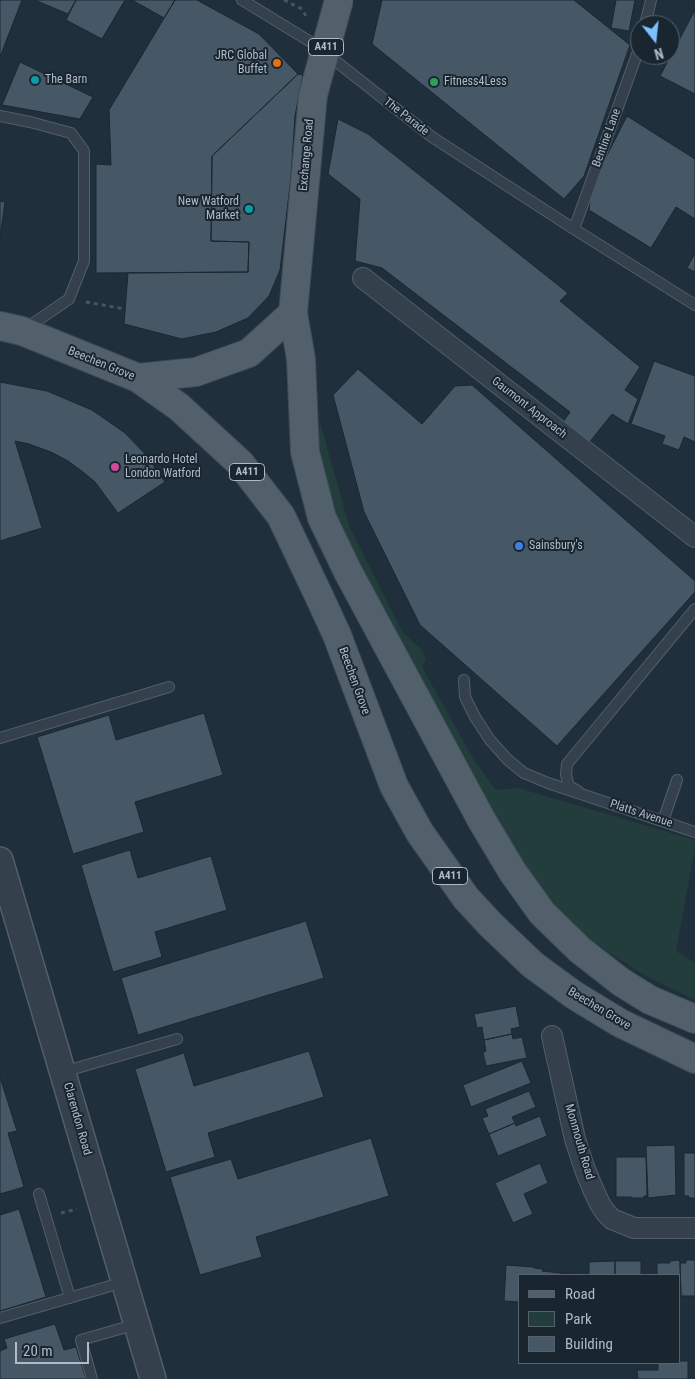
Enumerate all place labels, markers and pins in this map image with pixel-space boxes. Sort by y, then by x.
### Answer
place label: JRC Global Buffet [215,49,267,77]
marker: JRC Global Buffet [271,57,283,69]
place label: The Barn [45,73,87,87]
marker: The Barn [29,74,41,86]
place label: Fitness4Less [444,75,507,89]
marker: Fitness4Less [428,76,440,88]
place label: New Watford Market [178,195,239,223]
marker: New Watford Market [243,203,255,215]
place label: Leonardo Hotel London Watford [125,453,201,481]
marker: Leonardo Hotel London Watford [109,461,121,473]
place label: Sainsbury's [529,539,583,553]
marker: Sainsbury's [513,540,525,552]

